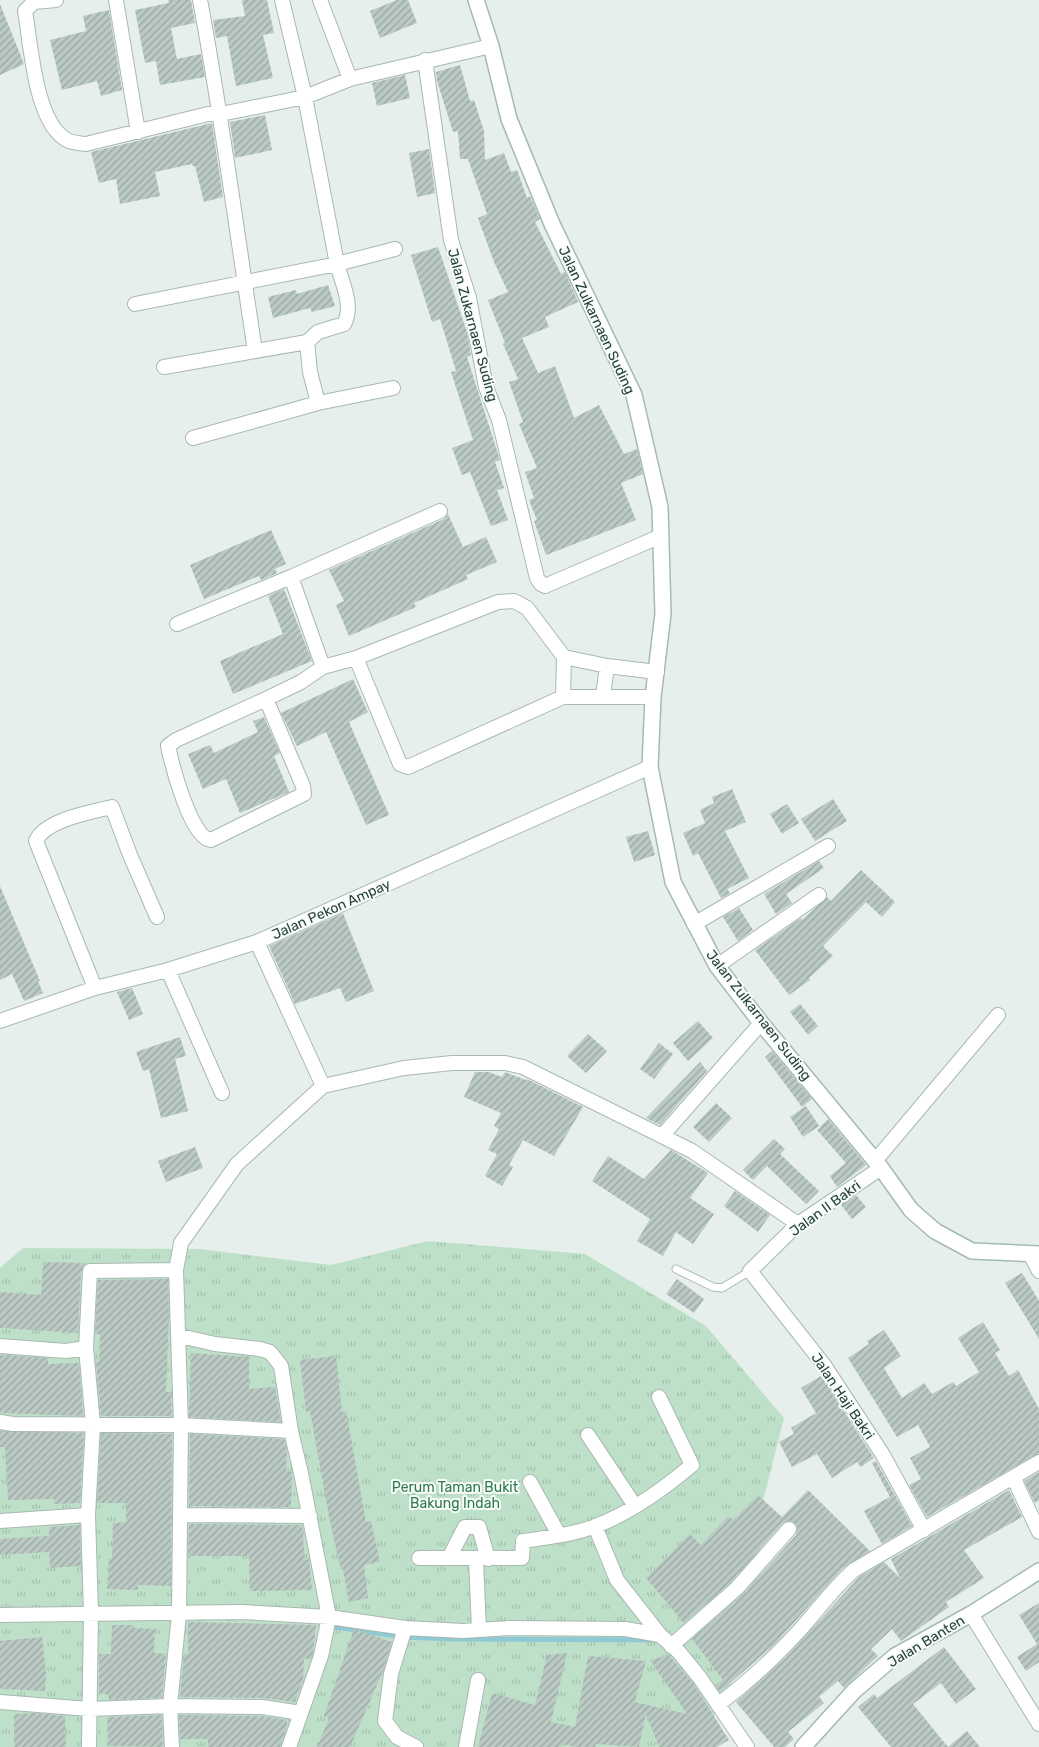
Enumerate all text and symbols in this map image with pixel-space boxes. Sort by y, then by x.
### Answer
street label: Jalan Zulkarnaen Suding [555,243,638,397]
street label: Jalan Zukarnaen Suding [444,247,501,404]
street label: Jalan Pekon Ampay [269,876,393,943]
street label: Jalan Zulkarnaen Suding [702,946,815,1084]
street label: Jalan II Bakri [786,1177,864,1240]
street label: Jalan Haji Bakri [807,1350,878,1443]
park label: Perum Taman Bukit Bakung Indah [392,1479,519,1512]
street label: Jalan Banten [885,1612,968,1671]

